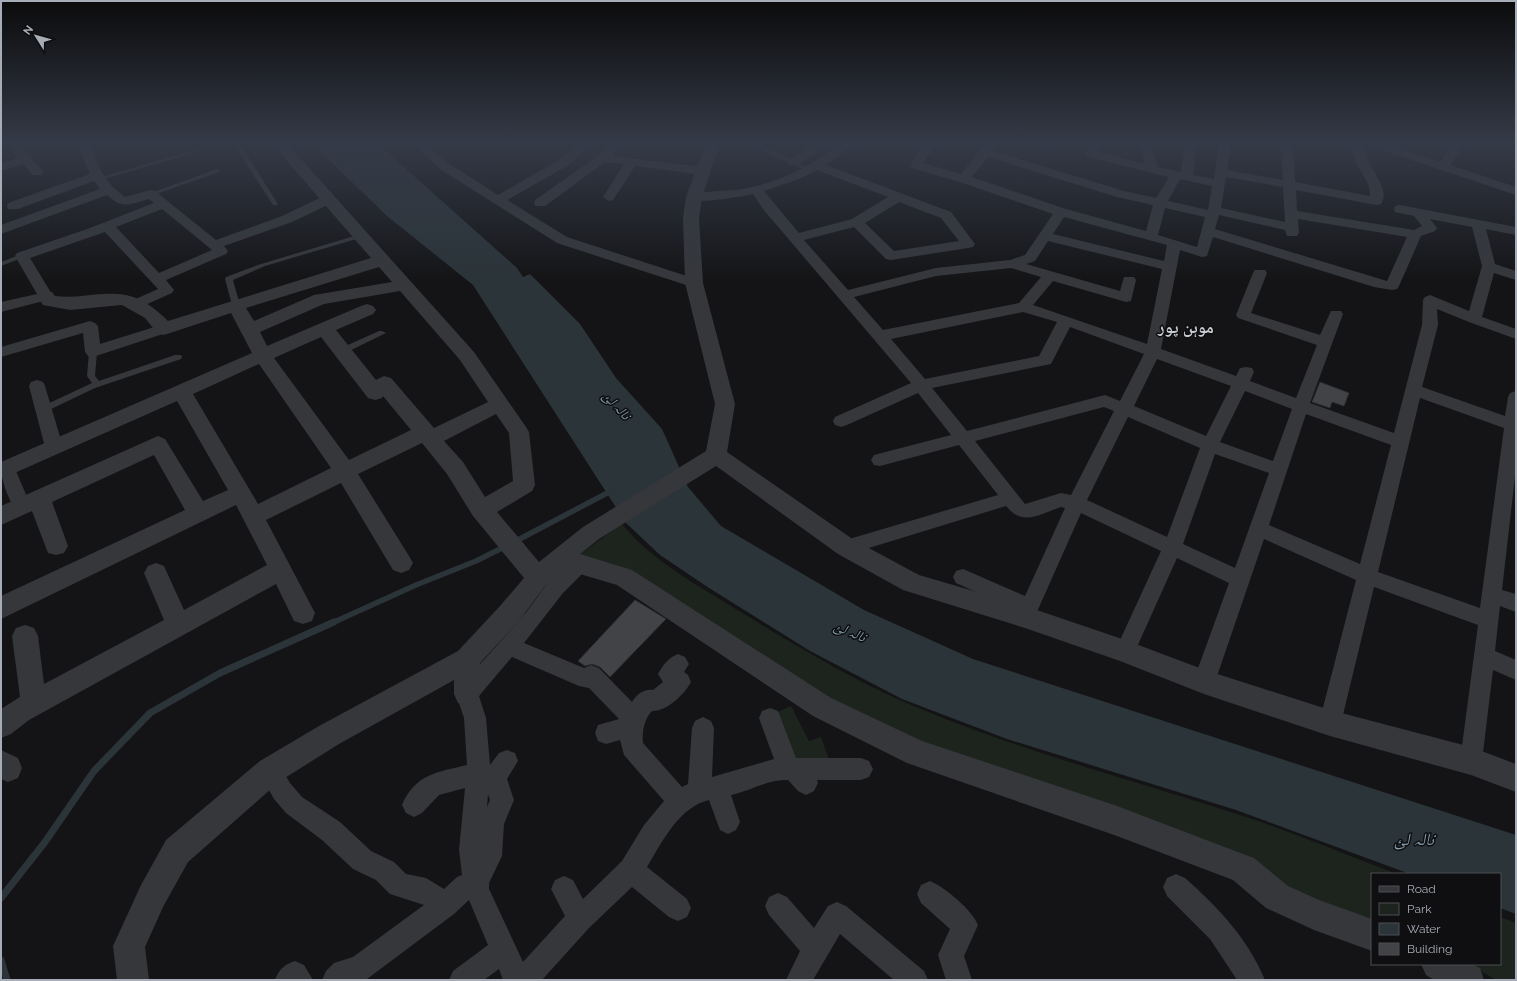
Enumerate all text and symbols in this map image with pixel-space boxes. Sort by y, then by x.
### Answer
north arrow [16,16,56,56]
text: N [21,23,36,38]
district label: موہن پور [1157,317,1214,338]
water label: نالہ لئ [599,387,635,425]
water label: نالہ لئ [831,617,870,647]
water label: نالہ لئ [1394,829,1436,850]
legend [1371,873,1501,965]
text: Road [1407,882,1436,896]
text: Park [1407,902,1432,916]
text: Water [1407,922,1441,936]
text: Building [1407,942,1453,956]

